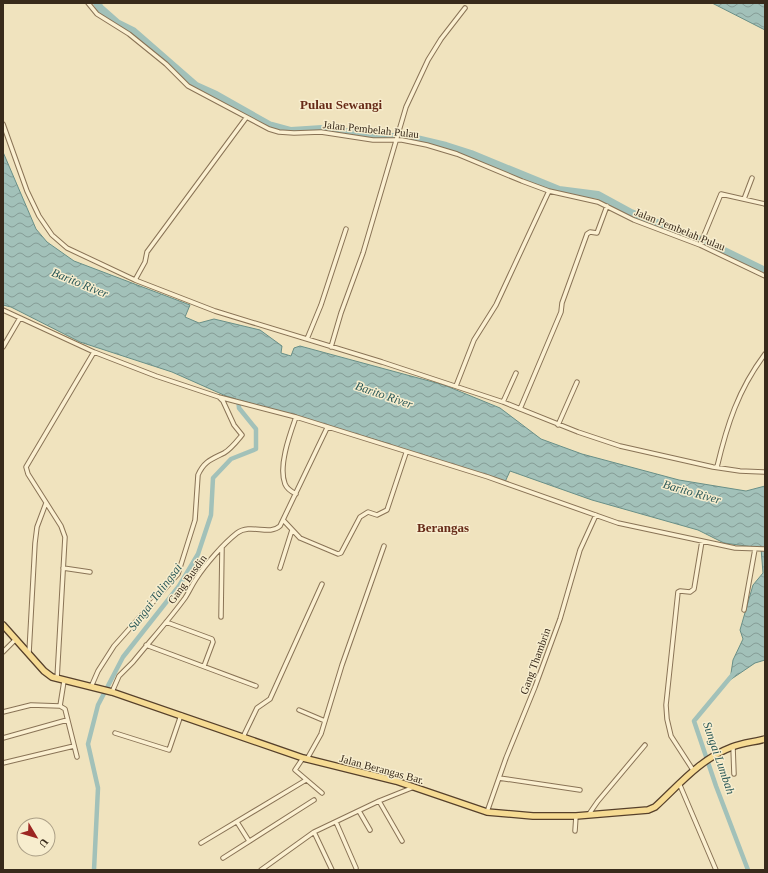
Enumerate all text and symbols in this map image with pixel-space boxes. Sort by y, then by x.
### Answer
district label: Pulau Sewangi [300,97,382,112]
street label: Jalan Pembelah Pulau [322,118,420,140]
street label: Jalan Pembelah Pulau [633,205,727,253]
water label: Barito River [50,265,111,301]
water label: Barito River [354,379,415,411]
water label: Barito River [661,477,723,507]
district label: Berangas [417,520,469,535]
street label: Gang Busdin [165,552,209,606]
water label: Sungai Talingsai [125,561,185,633]
street label: Gang Thambrin [517,626,553,696]
water label: Sungai Lumbah [700,720,738,796]
street label: Jalan Berangas Bar. [338,752,426,786]
north arrow [16,817,56,857]
text: U [37,836,51,850]

